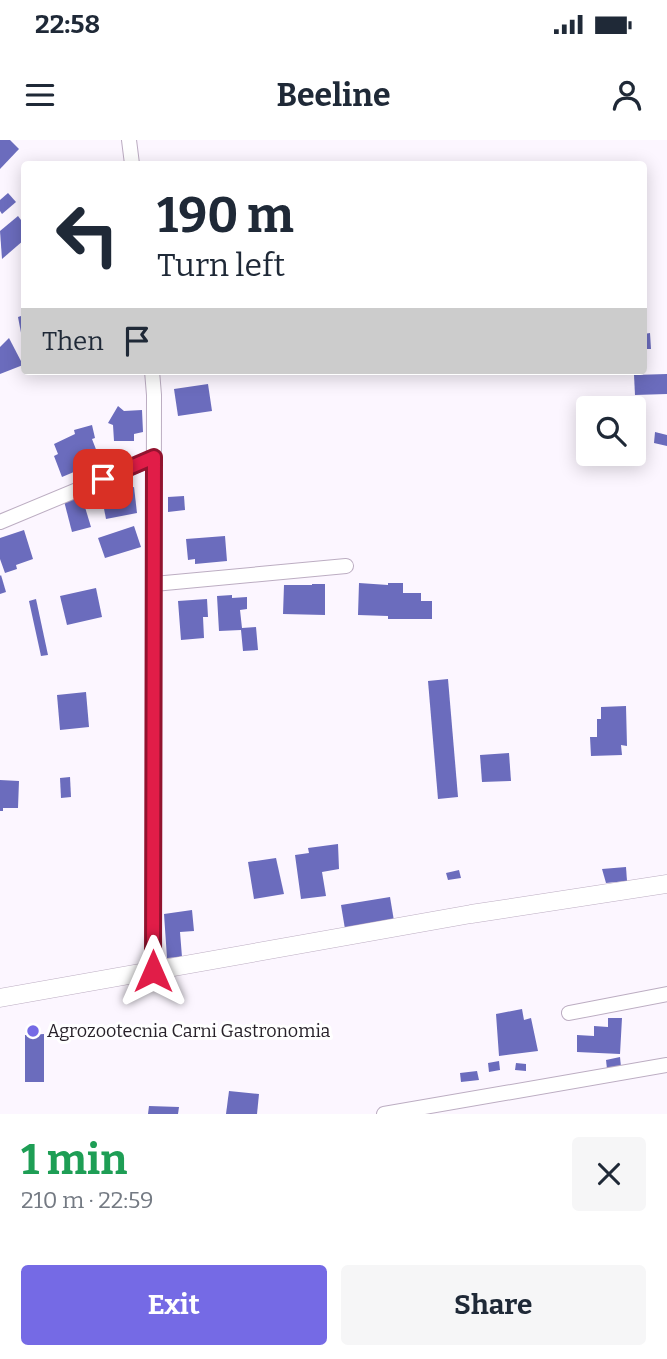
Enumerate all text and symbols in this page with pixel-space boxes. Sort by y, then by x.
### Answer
text: 22:58 [35,9,100,40]
icon: menu [21,76,59,114]
text: Beeline [277,76,390,114]
icon: person [608,76,646,114]
text: 190 m [157,186,294,245]
icon: left [42,189,133,280]
text: Turn left [157,246,285,284]
icon: arrive [118,322,156,360]
text: Then [42,326,104,357]
map controls [576,396,646,466]
button: search [576,396,646,466]
pin [73,449,133,509]
icon: arrive [84,460,122,498]
position arrow [116,934,190,1008]
place label: Agrozootecnia Carni Gastronomia [47,1020,331,1042]
marker: Agrozootecnia Carni Gastronomia [25,1023,41,1039]
text: 1 min [21,1135,127,1185]
button: close [572,1137,646,1211]
text: 210 m · 22:59 [21,1186,154,1214]
button: Exit [21,1265,327,1345]
button: Share [341,1265,646,1345]

